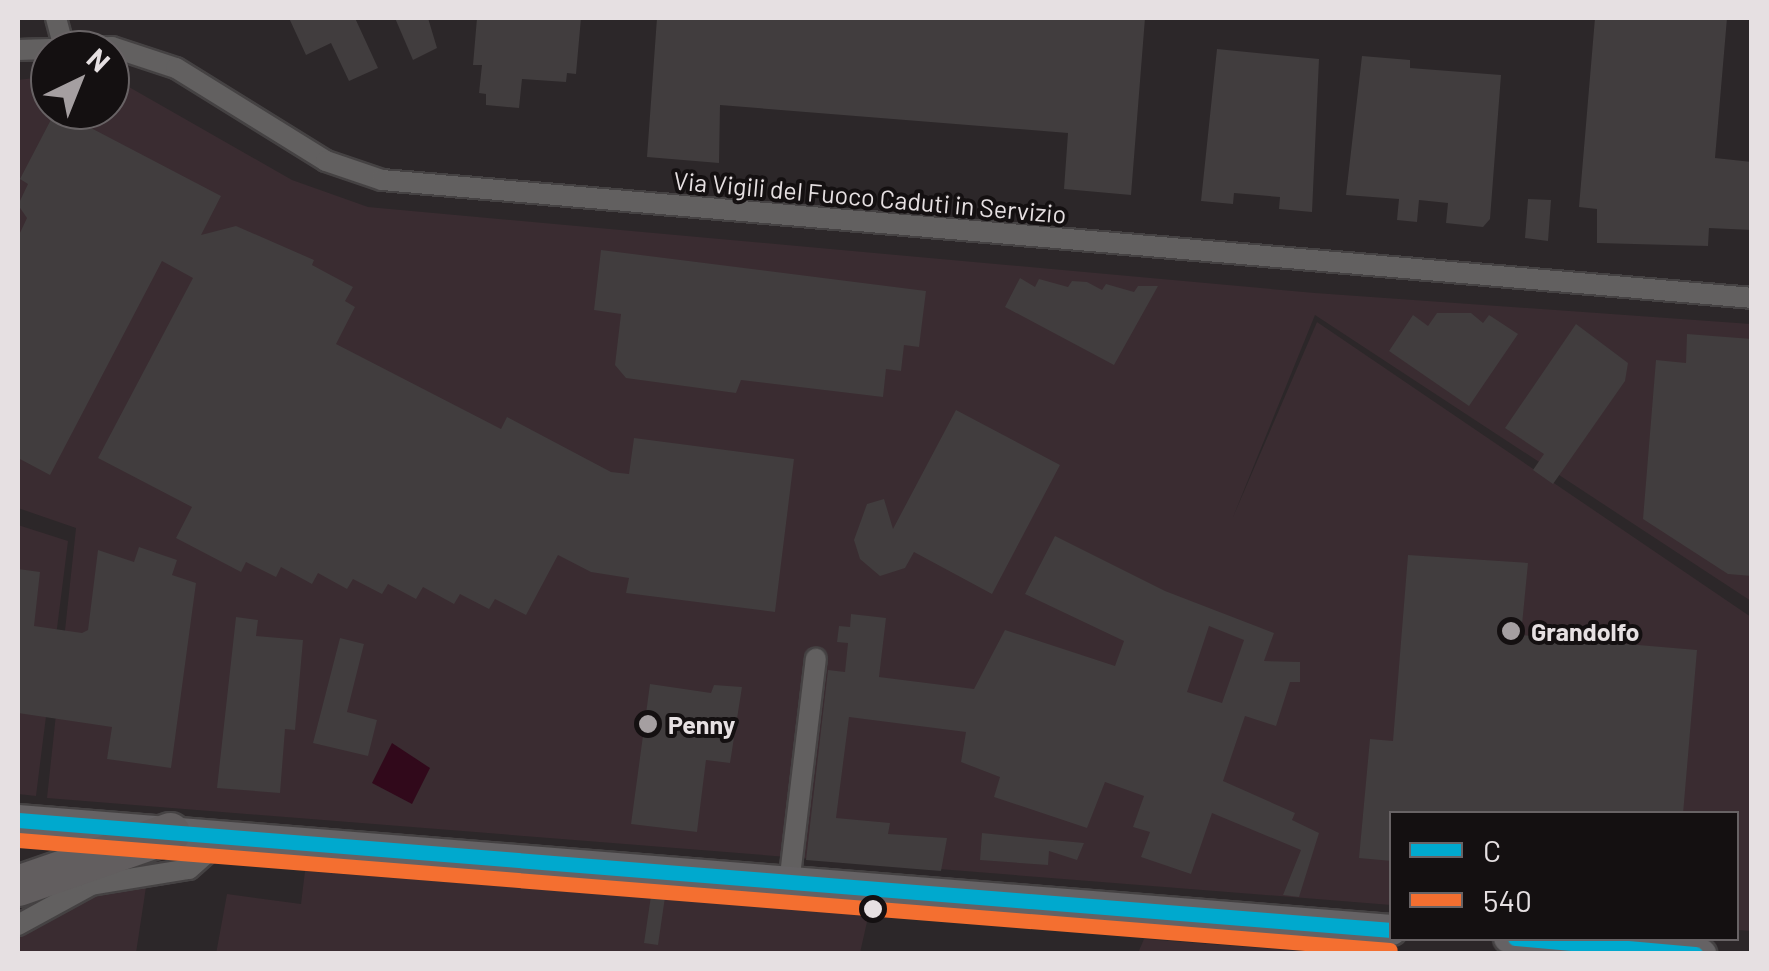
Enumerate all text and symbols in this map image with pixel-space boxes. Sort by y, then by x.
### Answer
north arrow [30,30,130,130]
text: N [81,41,118,78]
street label: Via Vigili del Fuoco Caduti in Servizio [672,165,1068,229]
place label: Grandolfo [1531,616,1640,646]
marker: Grandolfo [1500,620,1522,642]
place label: Penny [668,709,735,739]
marker: Penny [637,713,659,735]
legend [1389,811,1739,941]
text: C [1483,832,1501,868]
text: 540 [1483,882,1532,918]
unlabelled marker [863,899,883,919]

